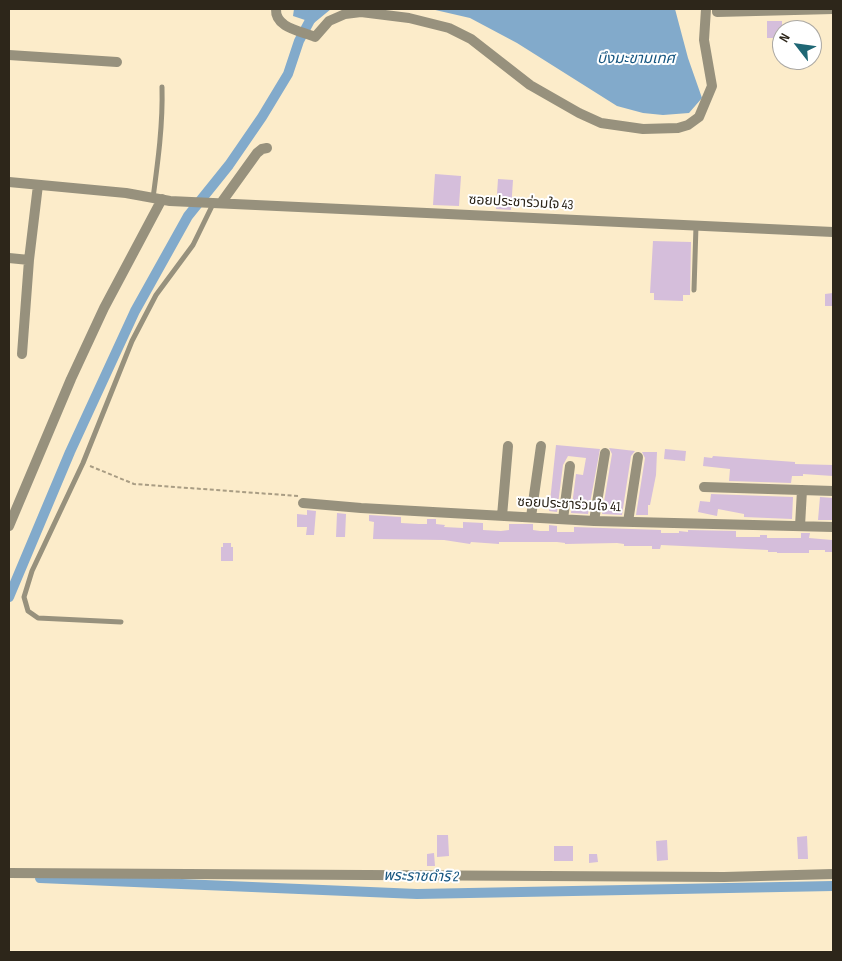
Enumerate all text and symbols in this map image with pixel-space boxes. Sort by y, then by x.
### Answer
north arrow [772,20,822,70]
text: N [775,30,794,45]
water label: บึงมะขามเทศ [597,50,675,68]
street label: ซอยประชาร่วมใจ 43 [468,192,574,214]
street label: ซอยประชาร่วมใจ 41 [517,494,621,516]
water label: พระราชดำริ 2 [383,867,459,887]

